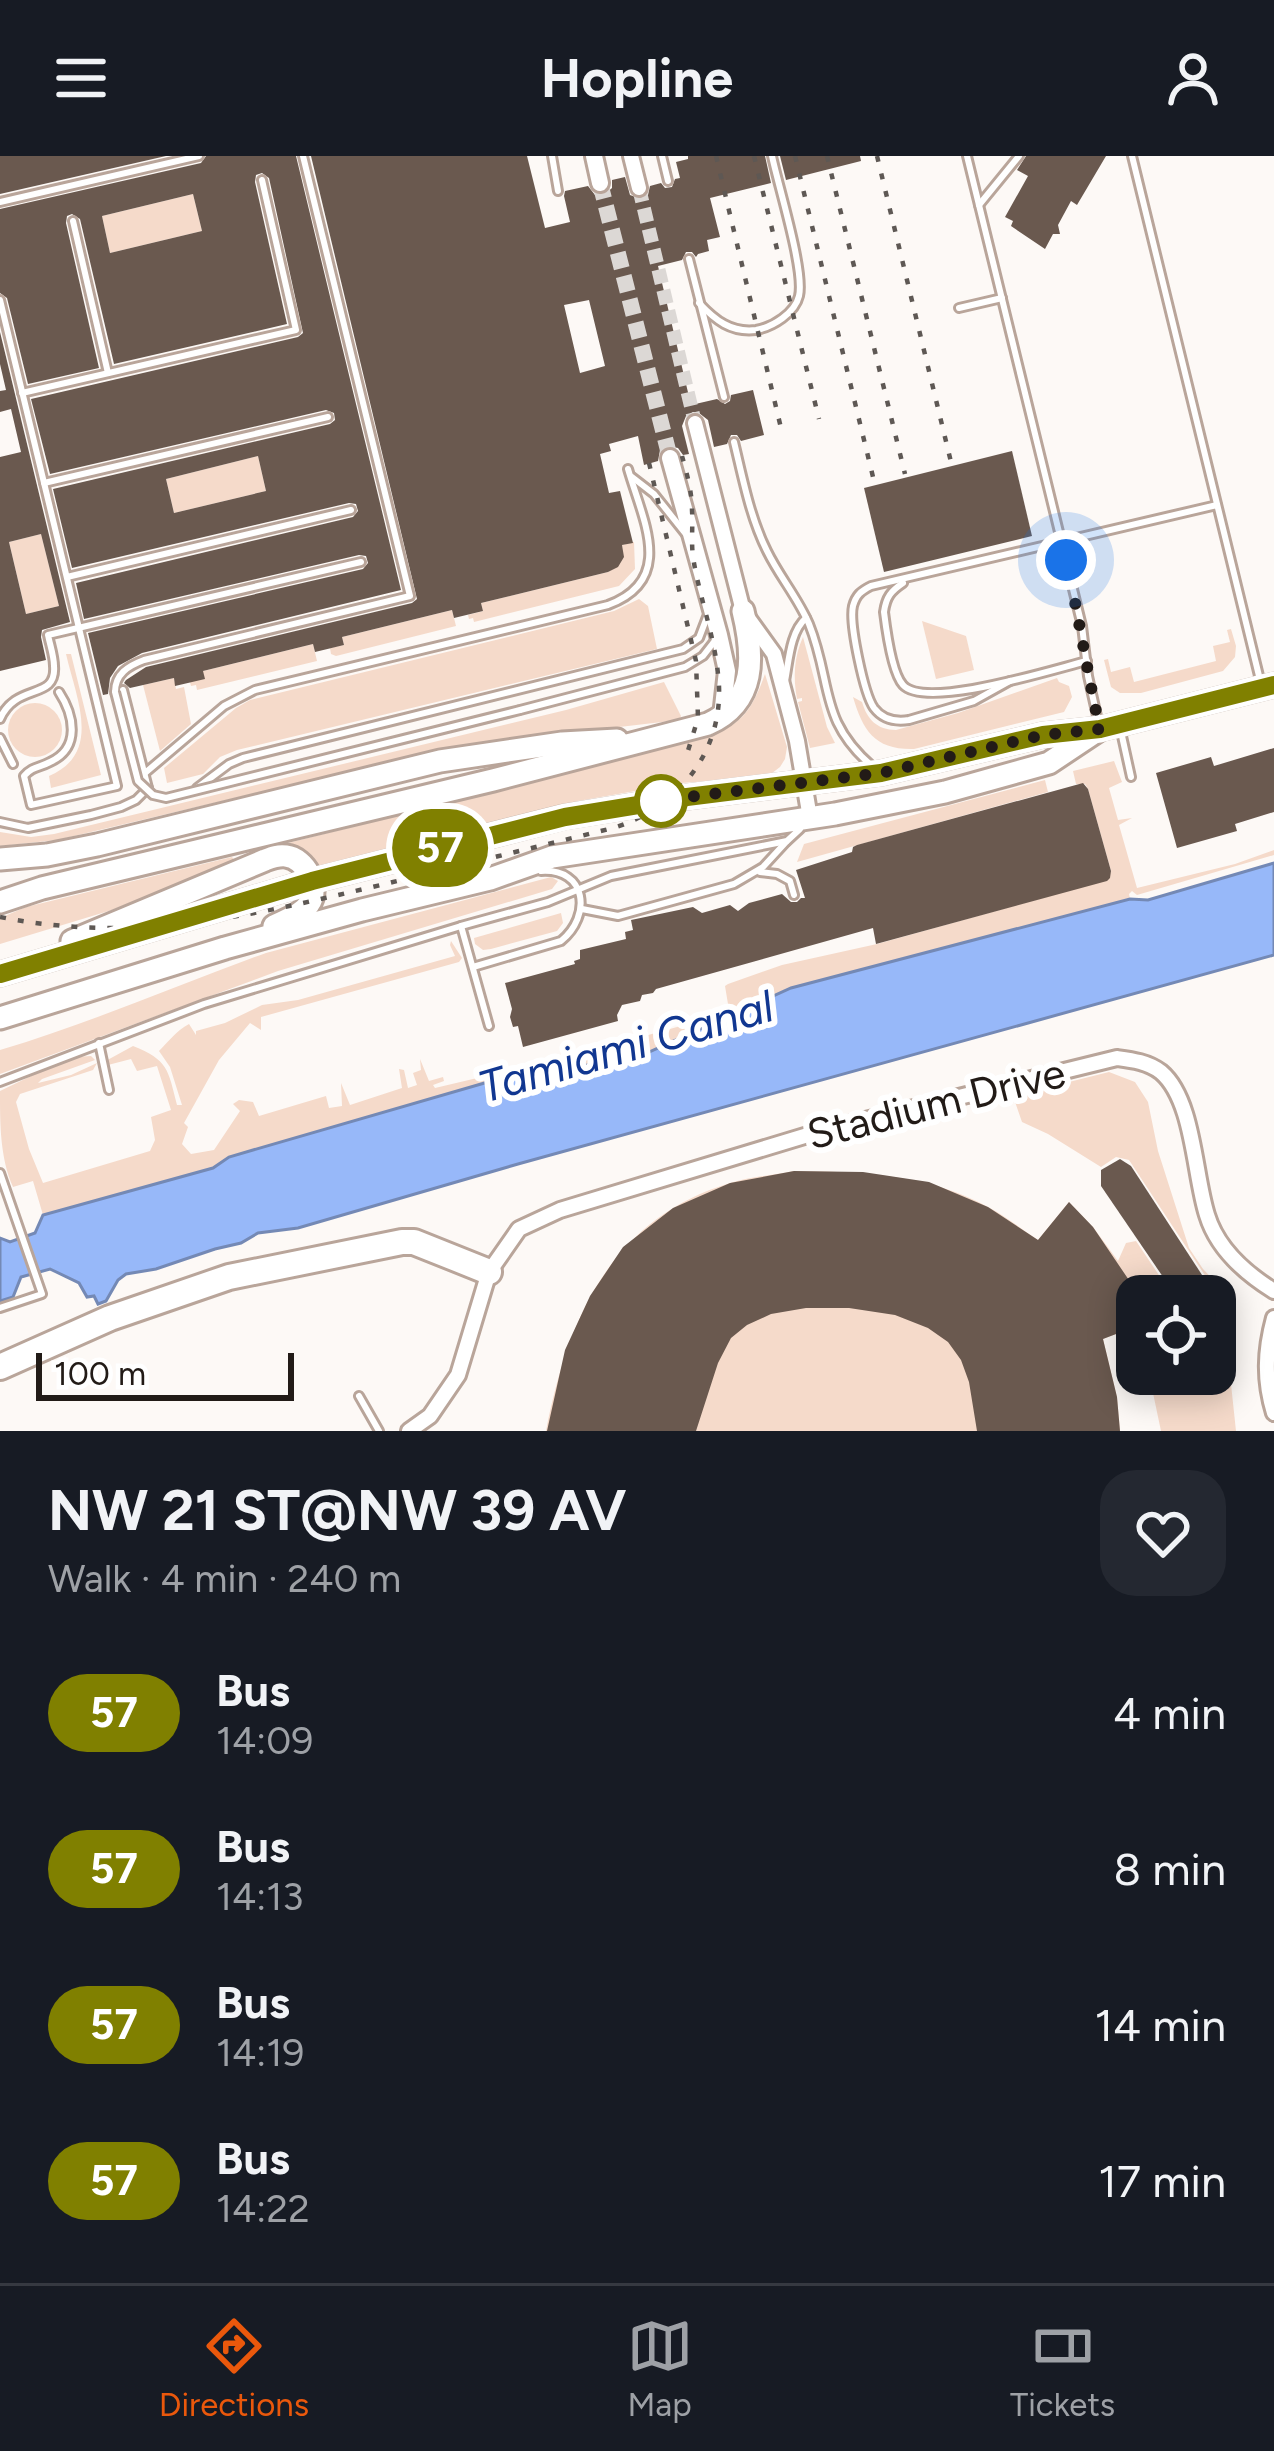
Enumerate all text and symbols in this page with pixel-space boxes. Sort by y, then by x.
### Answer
icon: menu [48,45,114,111]
icon: person [1160,45,1226,111]
text: Hopline [541,46,733,111]
your location [1036,530,1096,590]
unlabelled marker [636,776,686,826]
line badge: 57 [386,809,494,887]
text: 57 [416,822,464,873]
water label: Tamiami Canal [472,978,780,1114]
street label: Stadium Drive [802,1047,1070,1160]
map controls [1116,1275,1236,1395]
button: locate [1116,1275,1236,1395]
scale bar [36,1347,294,1400]
text: 100 m [54,1354,146,1393]
button: heart [1100,1470,1226,1596]
text: NW 21 ST@NW 39 AV [48,1476,626,1544]
text: Walk · 4 min · 240 m [48,1555,401,1602]
text: Bus [216,1663,290,1717]
text: 4 min [1113,1686,1226,1740]
text: 57 [90,1687,138,1738]
text: 14:09 [216,1717,313,1764]
text: Bus [216,1819,290,1873]
text: 8 min [1113,1842,1226,1896]
text: 57 [90,1843,138,1894]
text: 14:13 [216,1873,304,1920]
text: Bus [216,1975,290,2029]
text: 14 min [1095,1998,1226,2052]
text: 57 [90,1999,138,2050]
text: 14:19 [216,2029,304,2076]
text: Bus [216,2131,290,2185]
text: 17 min [1098,2154,1226,2208]
text: 57 [90,2155,138,2206]
text: 14:22 [216,2185,310,2232]
tab: Directions [159,2313,309,2424]
tab: Map [627,2313,693,2424]
tab: Tickets [1010,2313,1115,2424]

